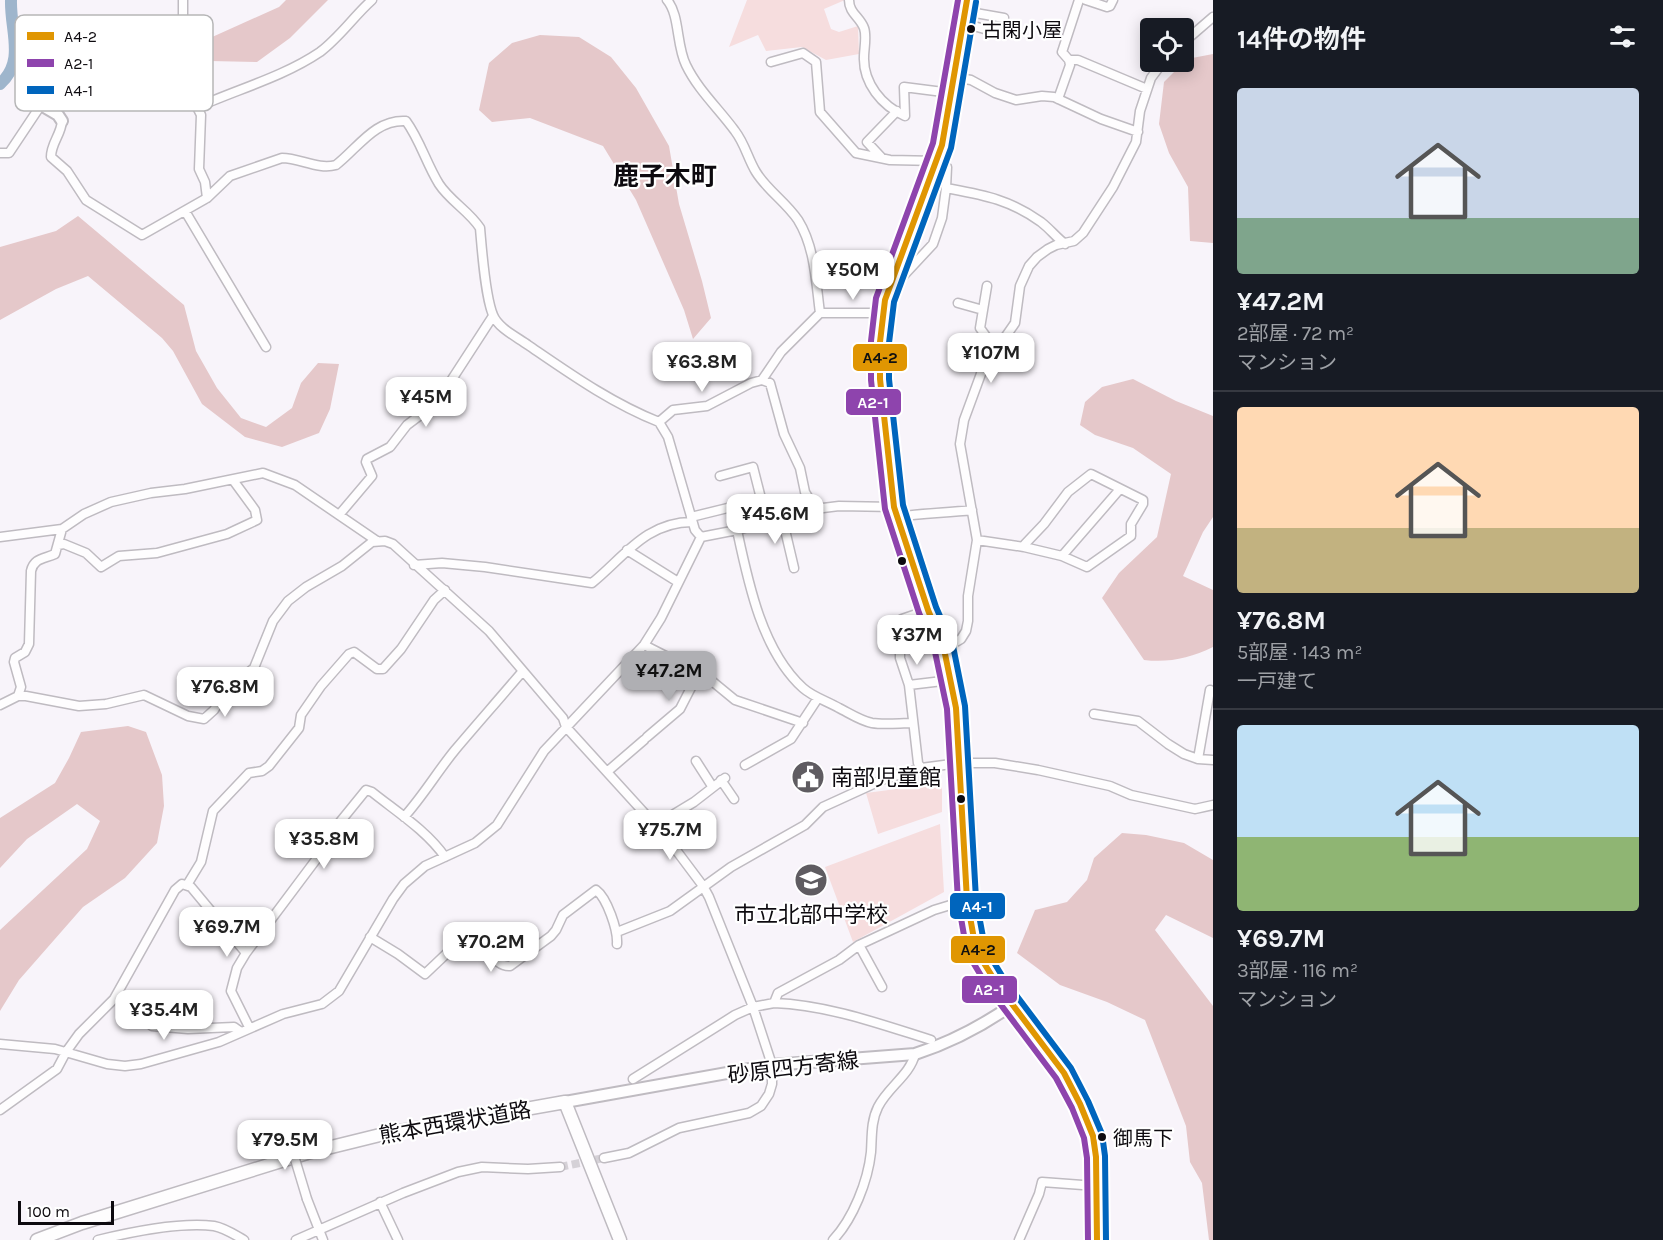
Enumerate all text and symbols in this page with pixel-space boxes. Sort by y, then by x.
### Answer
legend [15,15,213,111]
map controls [1140,18,1194,72]
button: locate [1140,18,1194,72]
place label: 古閑小屋 [982,19,1062,42]
icon: filters [1606,20,1639,53]
marker: 古閑小屋 [965,23,977,35]
text: 14件の物件 [1237,24,1366,55]
text: A4-2 [64,27,97,46]
text: A2-1 [64,54,93,73]
text: A4-1 [64,81,93,100]
icon: home [1384,127,1492,235]
district label: 鹿子木町 [613,161,717,192]
pin: ¥50M [817,250,889,301]
text: ¥50M [826,258,880,281]
text: ¥47.2M [1237,286,1325,317]
text: 2部屋 · 72 m² [1237,322,1354,345]
pin: ¥107M [949,333,1033,384]
text: ¥107M [962,341,1020,364]
pin: ¥63.8M [653,342,751,393]
line badge: A4-2 [852,343,908,372]
text: A4-2 [862,348,898,367]
text: ¥63.8M [666,350,738,373]
text: マンション [1237,351,1337,374]
pin: ¥45M [390,377,462,428]
text: ¥45M [400,385,452,408]
line badge: A2-1 [845,388,902,416]
text: A2-1 [857,393,889,412]
icon: home [1384,446,1492,554]
pin: ¥45.6M [726,494,824,545]
text: ¥45.6M [740,502,810,525]
unlabelled marker [896,555,908,567]
text: ¥76.8M [1237,605,1326,636]
pin: ¥37M [881,615,953,666]
text: ¥37M [891,623,943,646]
text: 5部屋 · 143 m² [1237,641,1362,664]
pin: ¥47.2M [620,651,718,702]
text: ¥47.2M [635,659,703,682]
pin: ¥76.8M [176,667,274,718]
text: 一戸建て [1237,670,1317,693]
text: ¥76.8M [191,675,259,698]
public building icon: 南部児童館 [790,759,826,795]
icon: home [1384,764,1492,872]
place label: 南部児童館 [831,765,941,791]
unlabelled marker [955,793,967,805]
pin: ¥75.7M [621,810,719,861]
text: ¥75.7M [637,818,703,841]
pin: ¥35.8M [275,819,373,870]
text: ¥35.8M [289,827,359,850]
school or university icon: 市立北部中学校 [793,862,829,898]
line badge: A4-1 [949,892,1006,920]
text: A4-1 [961,897,993,916]
place label: 市立北部中学校 [734,902,888,928]
pin: ¥69.7M [178,907,276,958]
text: ¥69.7M [193,915,261,938]
pin: ¥70.2M [442,922,540,973]
text: ¥69.7M [1237,923,1325,954]
text: ¥70.2M [457,930,525,953]
line badge: A4-2 [950,935,1006,964]
text: A4-2 [960,940,996,959]
text: 3部屋 · 116 m² [1237,959,1358,982]
line badge: A2-1 [961,975,1018,1004]
text: A2-1 [973,980,1005,999]
text: マンション [1237,988,1337,1011]
pin: ¥35.4M [115,990,213,1041]
text: ¥35.4M [129,998,199,1021]
street label: 砂原四方寄線 [726,1047,860,1089]
street label: 熊本西環状道路 [377,1097,533,1149]
pin: ¥79.5M [236,1120,334,1171]
place label: 御馬下 [1113,1127,1173,1150]
text: ¥79.5M [251,1128,319,1151]
marker: 御馬下 [1096,1131,1108,1143]
scale bar [18,1198,114,1226]
text: 100 m [27,1202,70,1221]

